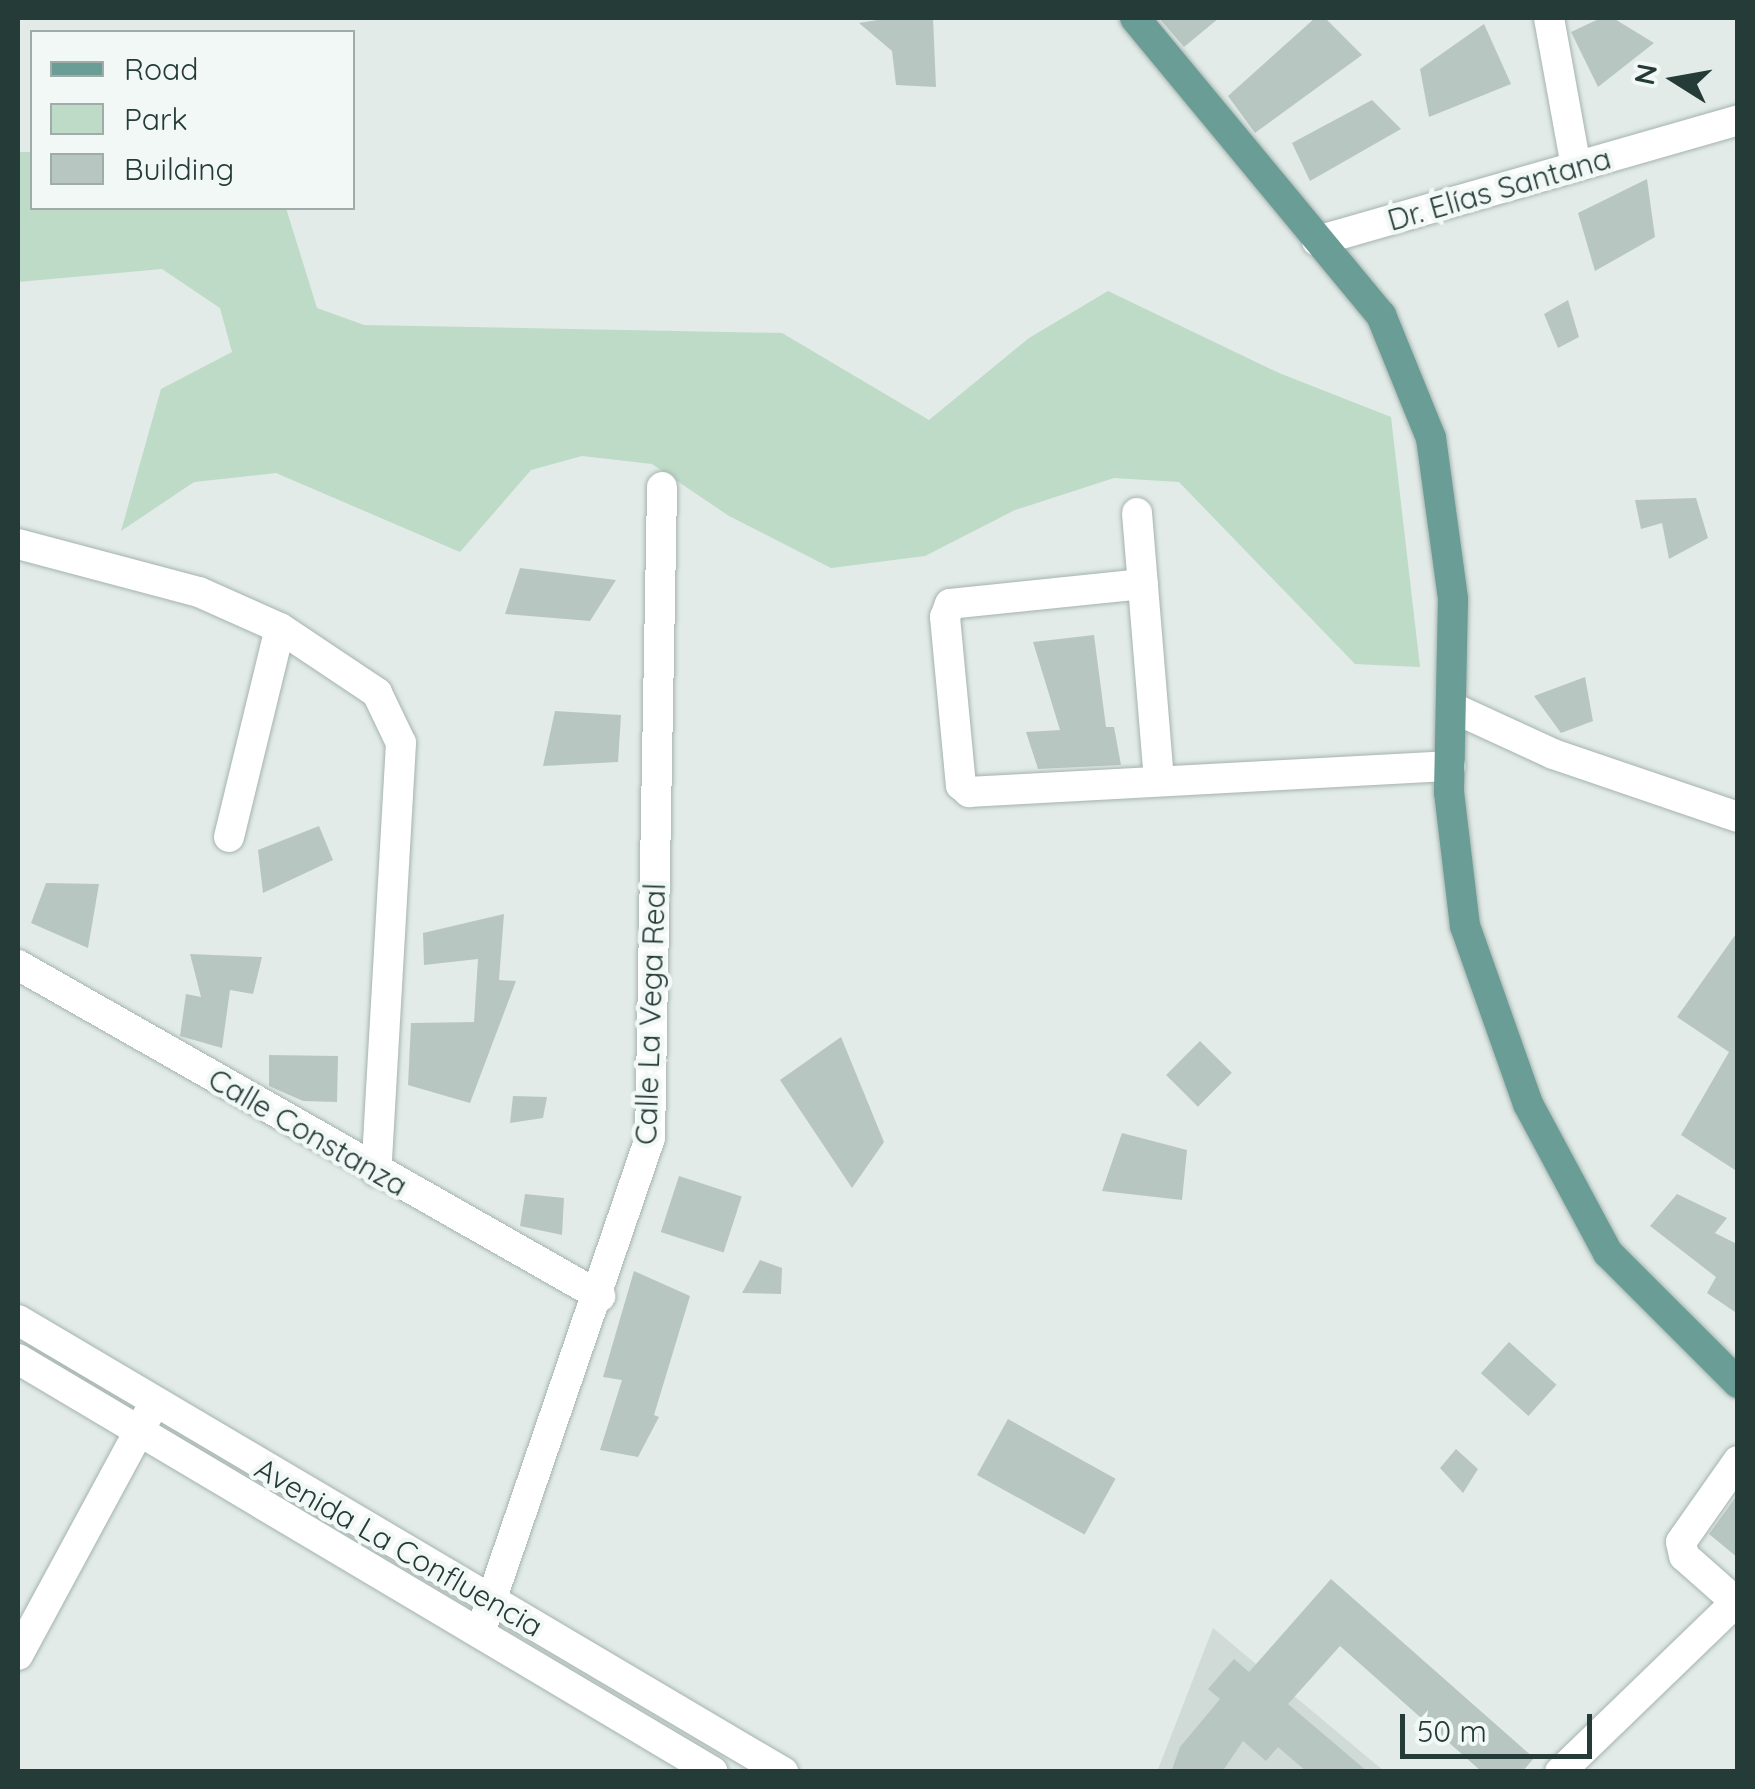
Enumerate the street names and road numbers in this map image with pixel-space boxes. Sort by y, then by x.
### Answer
street label: Dr. Elías Santana [1383,140,1615,238]
street label: Calle La Vega Real [627,883,673,1145]
street label: Calle Constanza [202,1060,414,1204]
street label: Avenida La Confluencia [249,1450,549,1644]

